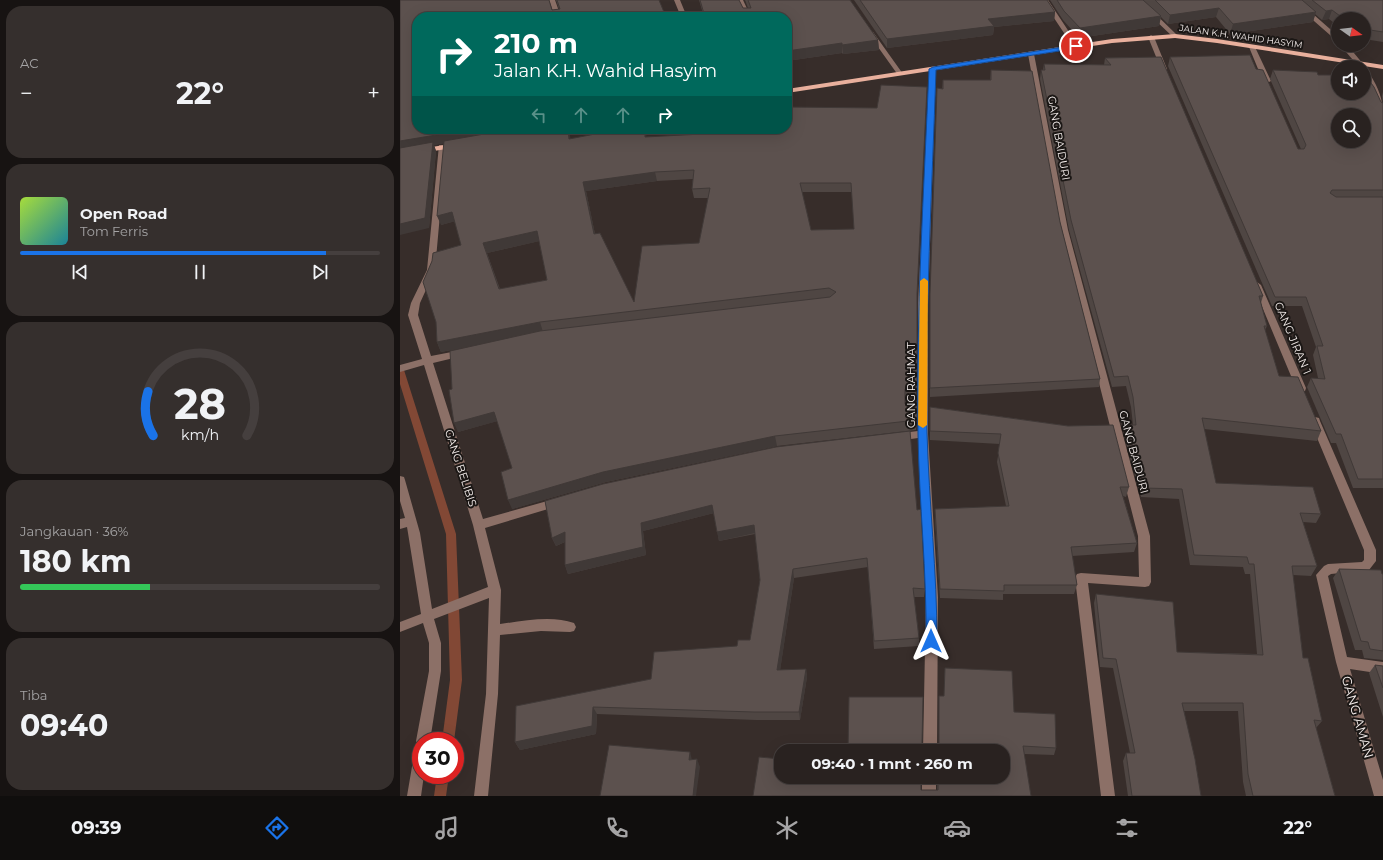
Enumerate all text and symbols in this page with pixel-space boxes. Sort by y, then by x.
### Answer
north arrow [1331,12,1371,52]
map controls [1331,12,1371,148]
street label: JALAN K.H. WAHID HASYIM [1178,22,1303,50]
text: 210 m [494,26,578,60]
icon: right [428,28,480,80]
pin [1059,29,1093,63]
icon: arrive [1065,35,1087,57]
text: AC [20,55,38,71]
text: Jalan K.H. Wahid Hasyim [494,60,717,82]
button: sound [1331,60,1371,100]
text: 22° [176,75,224,112]
text: − [20,80,33,107]
text: + [367,80,380,107]
street label: GANG BAIDURI [1045,95,1073,181]
icon: left [528,104,550,126]
icon: ahead [570,104,592,126]
icon: ahead [612,104,634,126]
icon: right [654,104,676,126]
button: search [1331,108,1371,148]
text: Open Road [80,204,168,223]
text: Tom Ferris [80,223,148,239]
icon: previous [69,261,91,283]
icon: pause [189,261,211,283]
icon: next [309,261,331,283]
street label: GANG JIRAN 1 [1271,300,1315,376]
street label: GANG RAHMAT [904,341,918,428]
text: 28 [174,379,226,429]
street label: GANG BAIDURI [1116,409,1152,495]
text: km/h [181,426,219,444]
street label: GANG BELIBIS [442,428,480,509]
text: Jangkauan · 36% [20,523,128,539]
text: 180 km [20,543,131,580]
position arrow [910,620,952,662]
street label: GANG AMAN [1339,674,1377,760]
text: Tiba [20,687,47,703]
text: 09:40 [20,707,108,744]
speed limit sign: 30 [412,732,464,784]
text: 09:40 · 1 mnt · 260 m [811,754,973,773]
icon: directions [263,814,291,842]
icon: music [433,814,461,842]
icon: phone [603,814,631,842]
icon: climate [773,814,801,842]
icon: car [943,814,971,842]
icon: filters [1113,814,1141,842]
text: 09:39 [71,817,122,839]
text: 22° [1283,817,1312,839]

